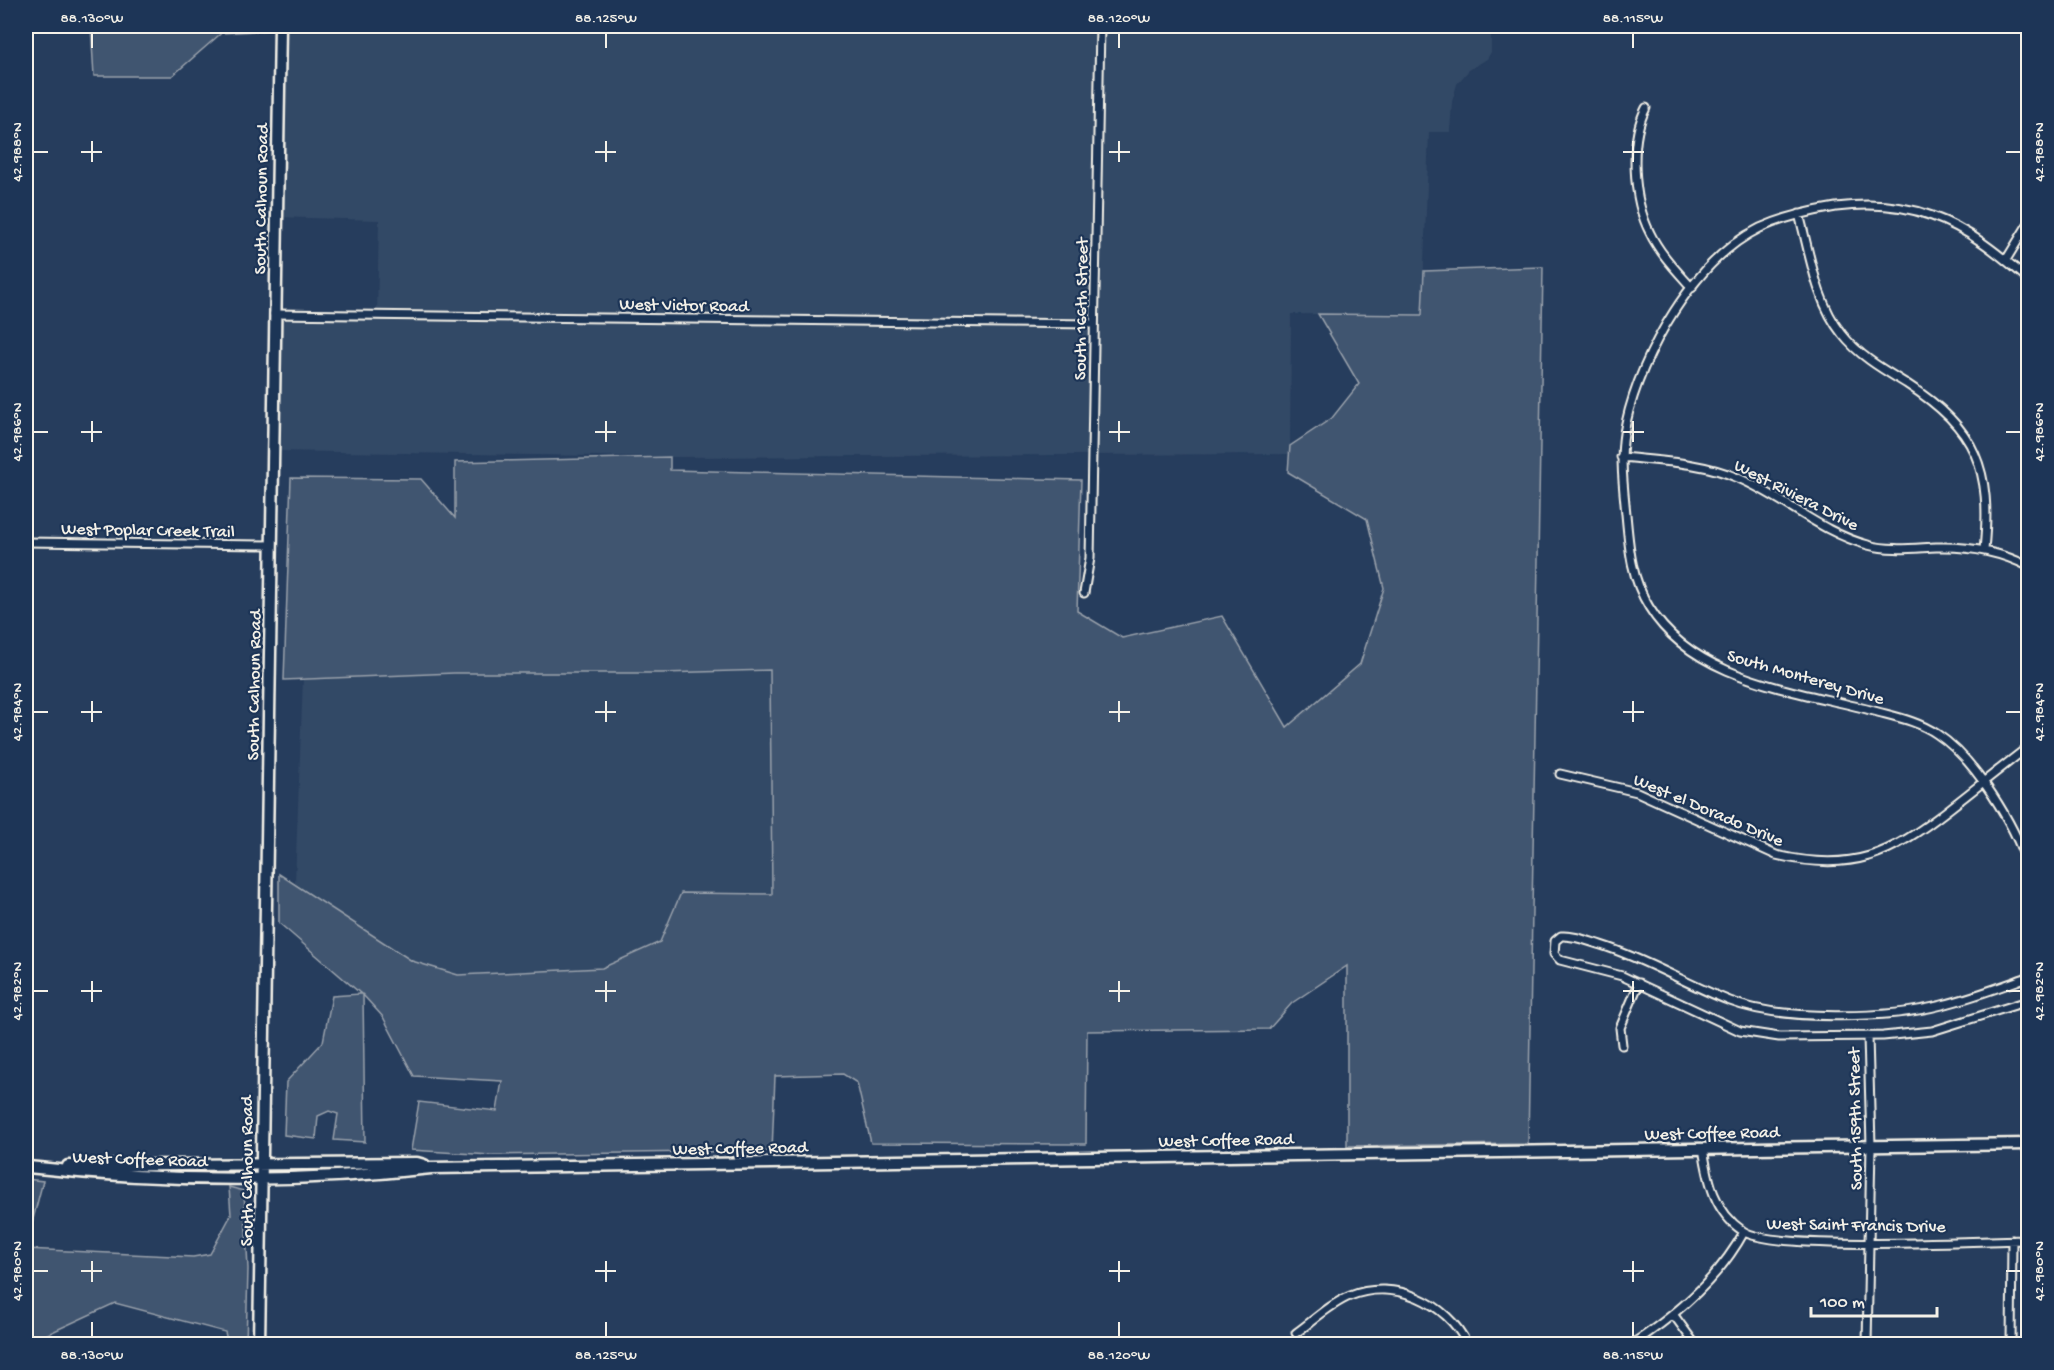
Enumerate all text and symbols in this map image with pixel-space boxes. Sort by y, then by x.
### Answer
text: 88.130°W [60,10,124,28]
text: 88.125°W [575,10,637,28]
text: 88.120°W [1088,10,1151,28]
text: 88.115°W [1603,10,1664,28]
text: 42.988°N [9,122,27,182]
street label: South Calhoun Road [251,122,274,275]
text: 42.988°N [2031,122,2049,182]
street label: South 166th Street [1071,236,1094,380]
street label: West Victor Road [619,295,750,318]
text: 42.986°N [9,402,27,462]
text: 42.986°N [2031,402,2049,462]
street label: West Riviera Drive [1730,456,1862,537]
street label: West Poplar Creek Trail [61,519,235,544]
street label: South Calhoun Road [244,608,267,761]
street label: South Monterey Drive [1724,646,1887,711]
text: 42.984°N [9,683,27,741]
text: 42.984°N [2031,683,2049,741]
street label: West el Dorado Drive [1630,770,1787,853]
text: 42.982°N [9,961,27,1020]
text: 42.982°N [2031,961,2049,1020]
street label: South 159th Street [1845,1046,1868,1190]
street label: South Calhoun Road [238,1094,259,1246]
street label: West Coffee Road [1644,1123,1781,1146]
street label: West Coffee Road [1158,1130,1295,1153]
street label: West Coffee Road [672,1138,809,1161]
street label: West Coffee Road [72,1148,209,1173]
street label: West Saint Francis Drive [1766,1214,1947,1239]
text: 42.980°N [9,1241,27,1301]
text: 42.980°N [2031,1241,2049,1301]
scale bar [1811,1280,1937,1318]
text: 100 m [1819,1293,1865,1314]
text: 88.130°W [60,1347,124,1365]
text: 88.125°W [575,1347,637,1365]
text: 88.120°W [1088,1347,1151,1365]
text: 88.115°W [1603,1347,1664,1365]

